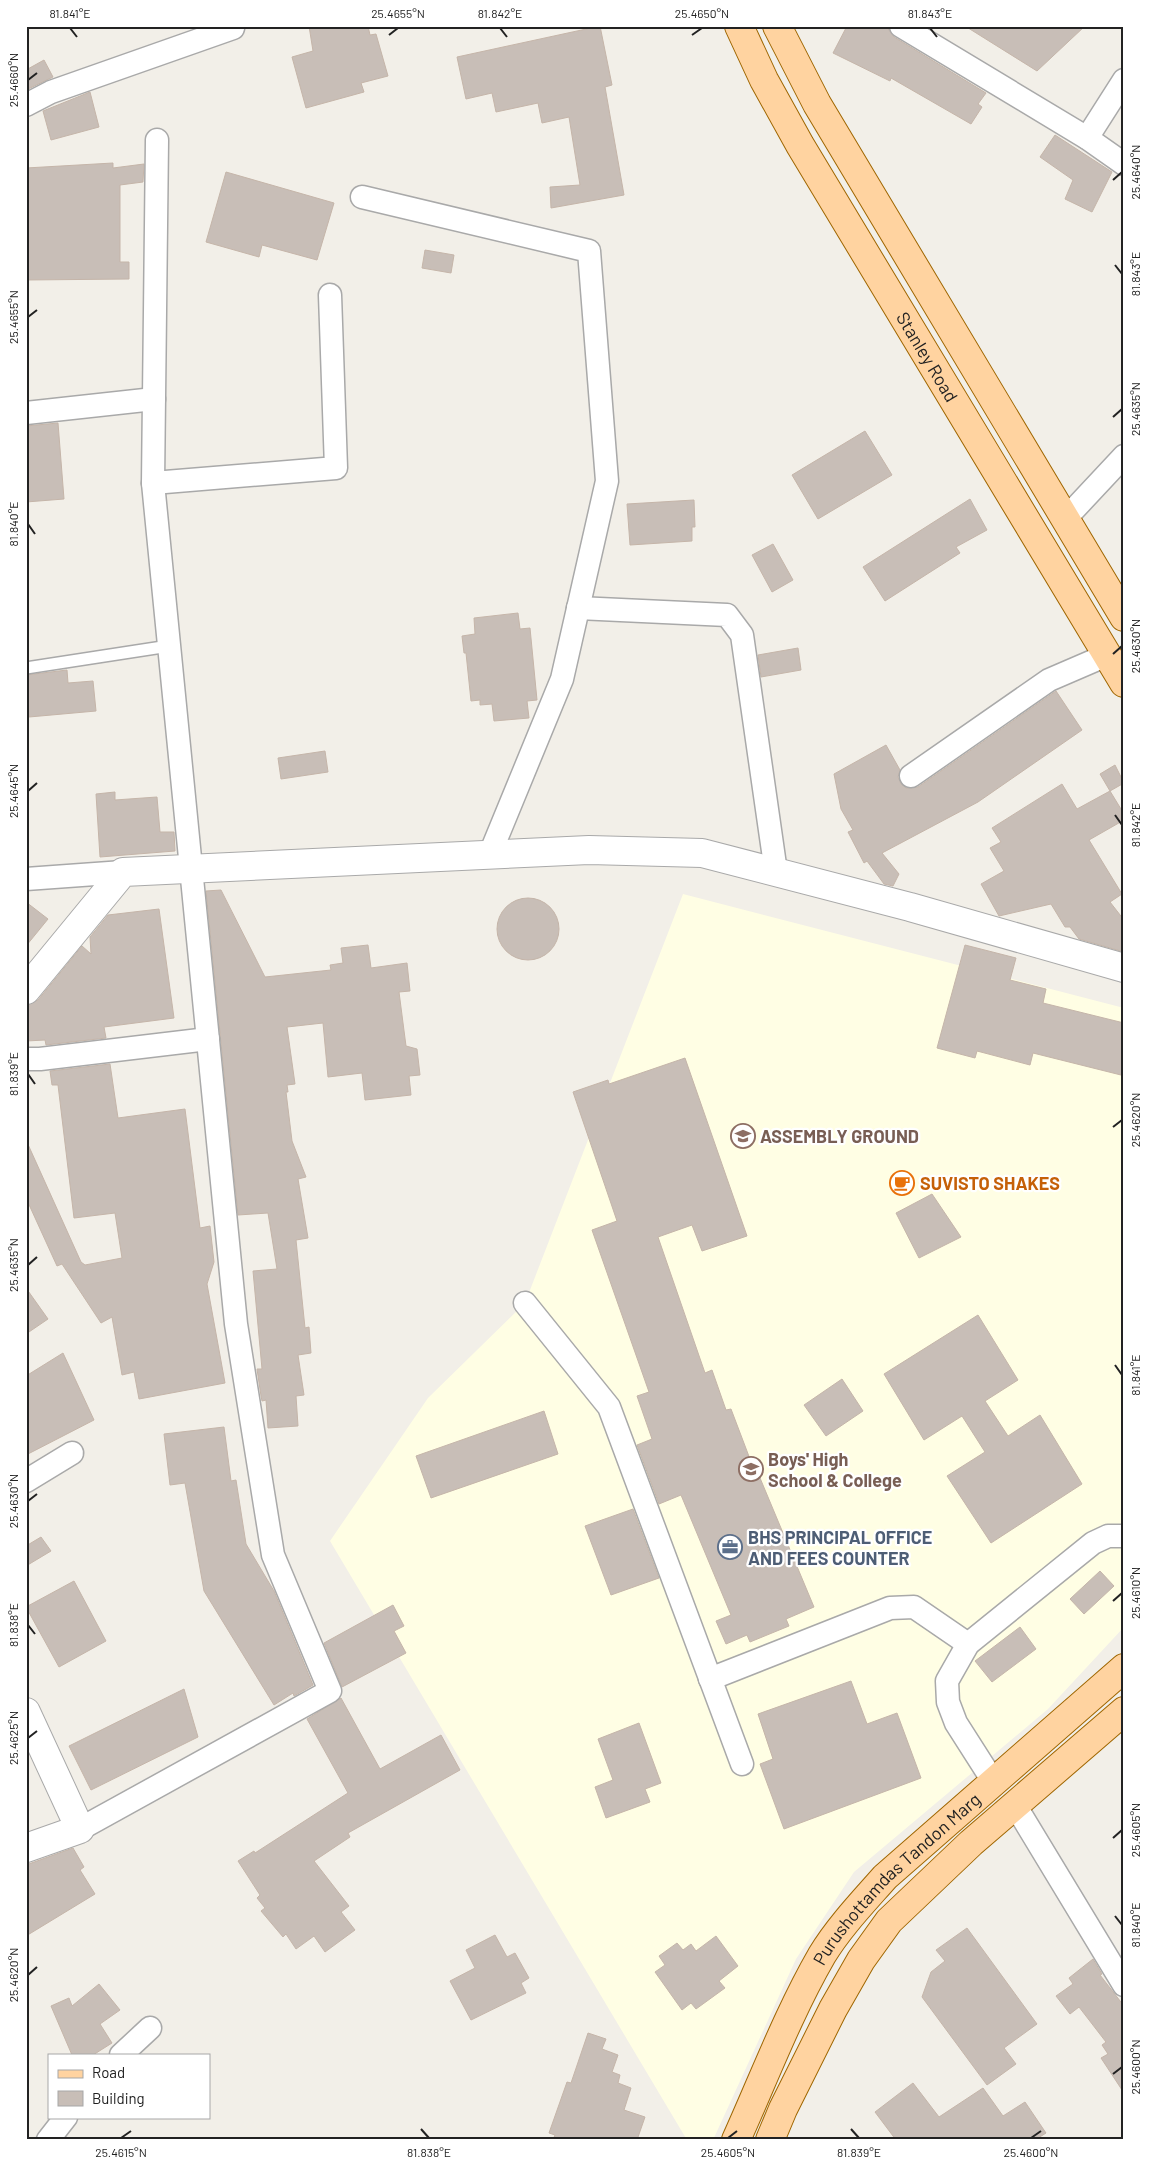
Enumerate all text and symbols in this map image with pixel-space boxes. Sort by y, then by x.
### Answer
text: 81.841°E [49,6,91,20]
text: 25.4655°N [371,6,425,20]
text: 81.842°E [478,6,522,20]
text: 25.4650°N [675,6,729,20]
text: 81.843°E [908,6,952,20]
text: 25.4660°N [6,53,20,107]
text: 25.4640°N [1128,145,1142,199]
text: 81.843°E [1128,252,1142,296]
text: 25.4655°N [6,290,20,344]
street label: Stanley Road [892,308,963,406]
text: 25.4635°N [1128,382,1142,436]
text: 81.840°E [6,502,20,546]
text: 25.4630°N [1128,619,1142,673]
text: 25.4645°N [6,764,20,818]
text: 81.842°E [1128,803,1142,847]
text: 81.839°E [6,1052,20,1096]
text: 25.4620°N [1128,1093,1142,1147]
school or university icon: ASSEMBLY GROUND [730,1123,756,1149]
place label: ASSEMBLY GROUND [760,1125,919,1147]
cafe icon: SUVISTO SHAKES [889,1170,915,1196]
place label: SUVISTO SHAKES [920,1172,1060,1194]
text: 25.4635°N [6,1238,20,1292]
text: 81.841°E [1128,1354,1142,1396]
place label: Boys' High School & College [768,1448,902,1491]
school or university icon: Boys' High School & College [738,1456,764,1482]
text: 25.4630°N [6,1474,20,1528]
place label: BHS PRINCIPAL OFFICE AND FEES COUNTER [748,1526,932,1569]
office icon: BHS PRINCIPAL OFFICE AND FEES COUNTER [717,1534,743,1560]
text: 25.4610°N [1128,1567,1142,1619]
text: 81.838°E [6,1603,20,1647]
text: 25.4625°N [6,1711,20,1765]
street label: Purushottamdas Tandon Marg [808,1788,985,1969]
text: 25.4605°N [1128,1803,1142,1857]
text: 81.840°E [1128,1903,1142,1947]
text: 25.4620°N [6,1948,20,2002]
text: 25.4600°N [1128,2040,1142,2094]
legend [48,2054,210,2118]
text: Road [92,2063,125,2081]
text: Building [92,2089,145,2107]
text: 25.4615°N [95,2145,147,2159]
text: 81.838°E [407,2145,451,2159]
text: 25.4605°N [701,2145,755,2159]
text: 81.839°E [837,2145,881,2159]
text: 25.4600°N [1004,2145,1058,2159]

